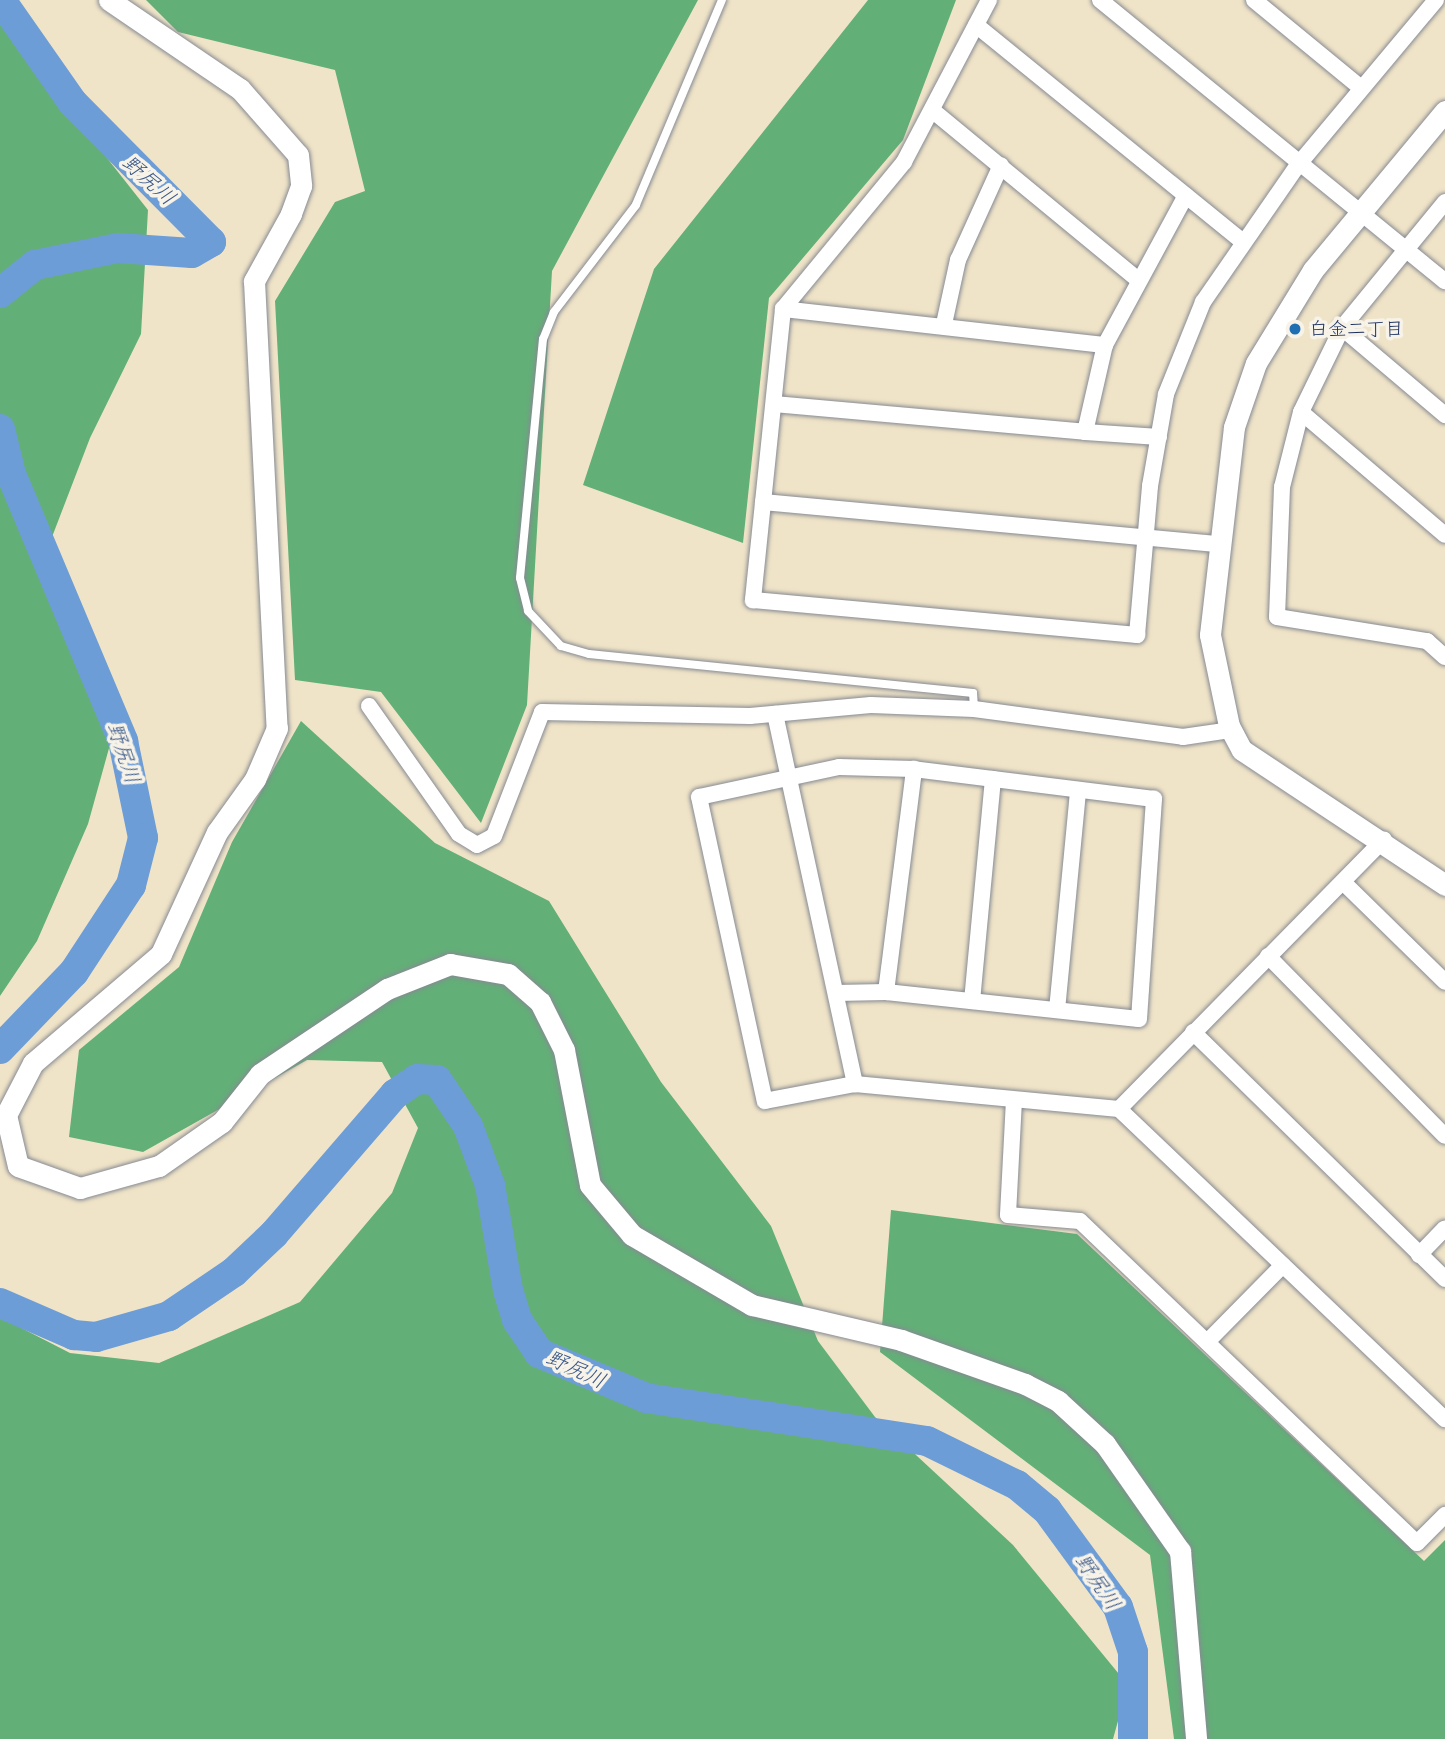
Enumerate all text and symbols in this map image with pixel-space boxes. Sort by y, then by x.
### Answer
water label: 野尻川 [117,150,181,210]
place label: 白金二丁目 [1309,318,1404,340]
marker: 白金二丁目 [1287,321,1303,337]
water label: 野尻川 [102,719,146,787]
water label: 野尻川 [542,1344,610,1394]
water label: 野尻川 [1070,1549,1126,1615]

